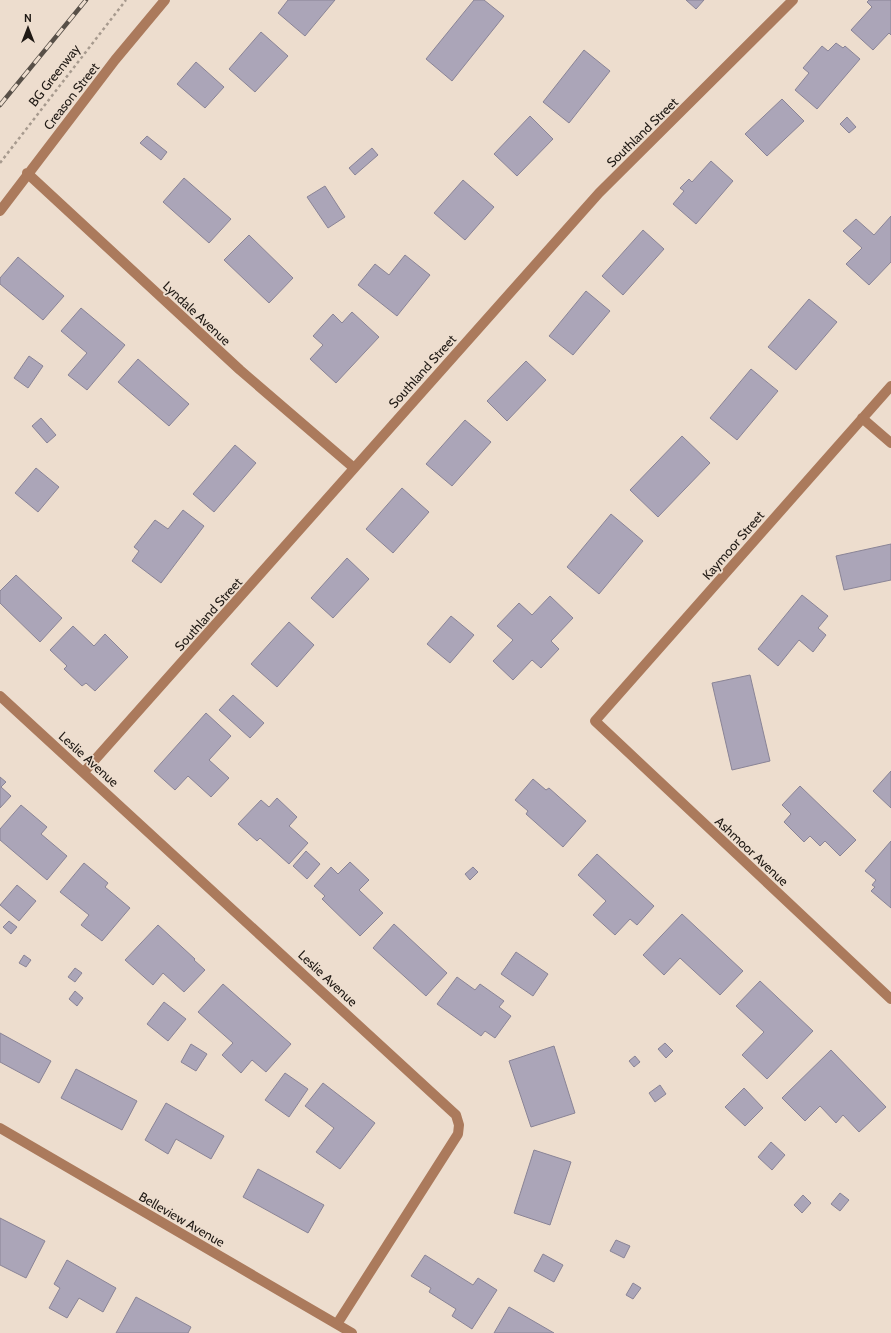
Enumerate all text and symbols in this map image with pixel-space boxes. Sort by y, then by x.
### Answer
north arrow [8,8,48,48]
text: N [24,11,32,25]
street label: BG Greenway [25,40,83,109]
street label: Creason Street [40,59,103,133]
street label: Southland Street [603,93,681,170]
street label: Lyndale Avenue [160,278,234,349]
street label: Southland Street [385,331,460,411]
street label: Kaymoor Street [699,507,768,583]
street label: Southland Street [171,574,246,654]
street label: Leslie Avenue [56,728,122,790]
street label: Ashmoor Avenue [712,813,792,889]
street label: Leslie Avenue [295,947,361,1010]
street label: Belleview Avenue [136,1188,228,1250]

